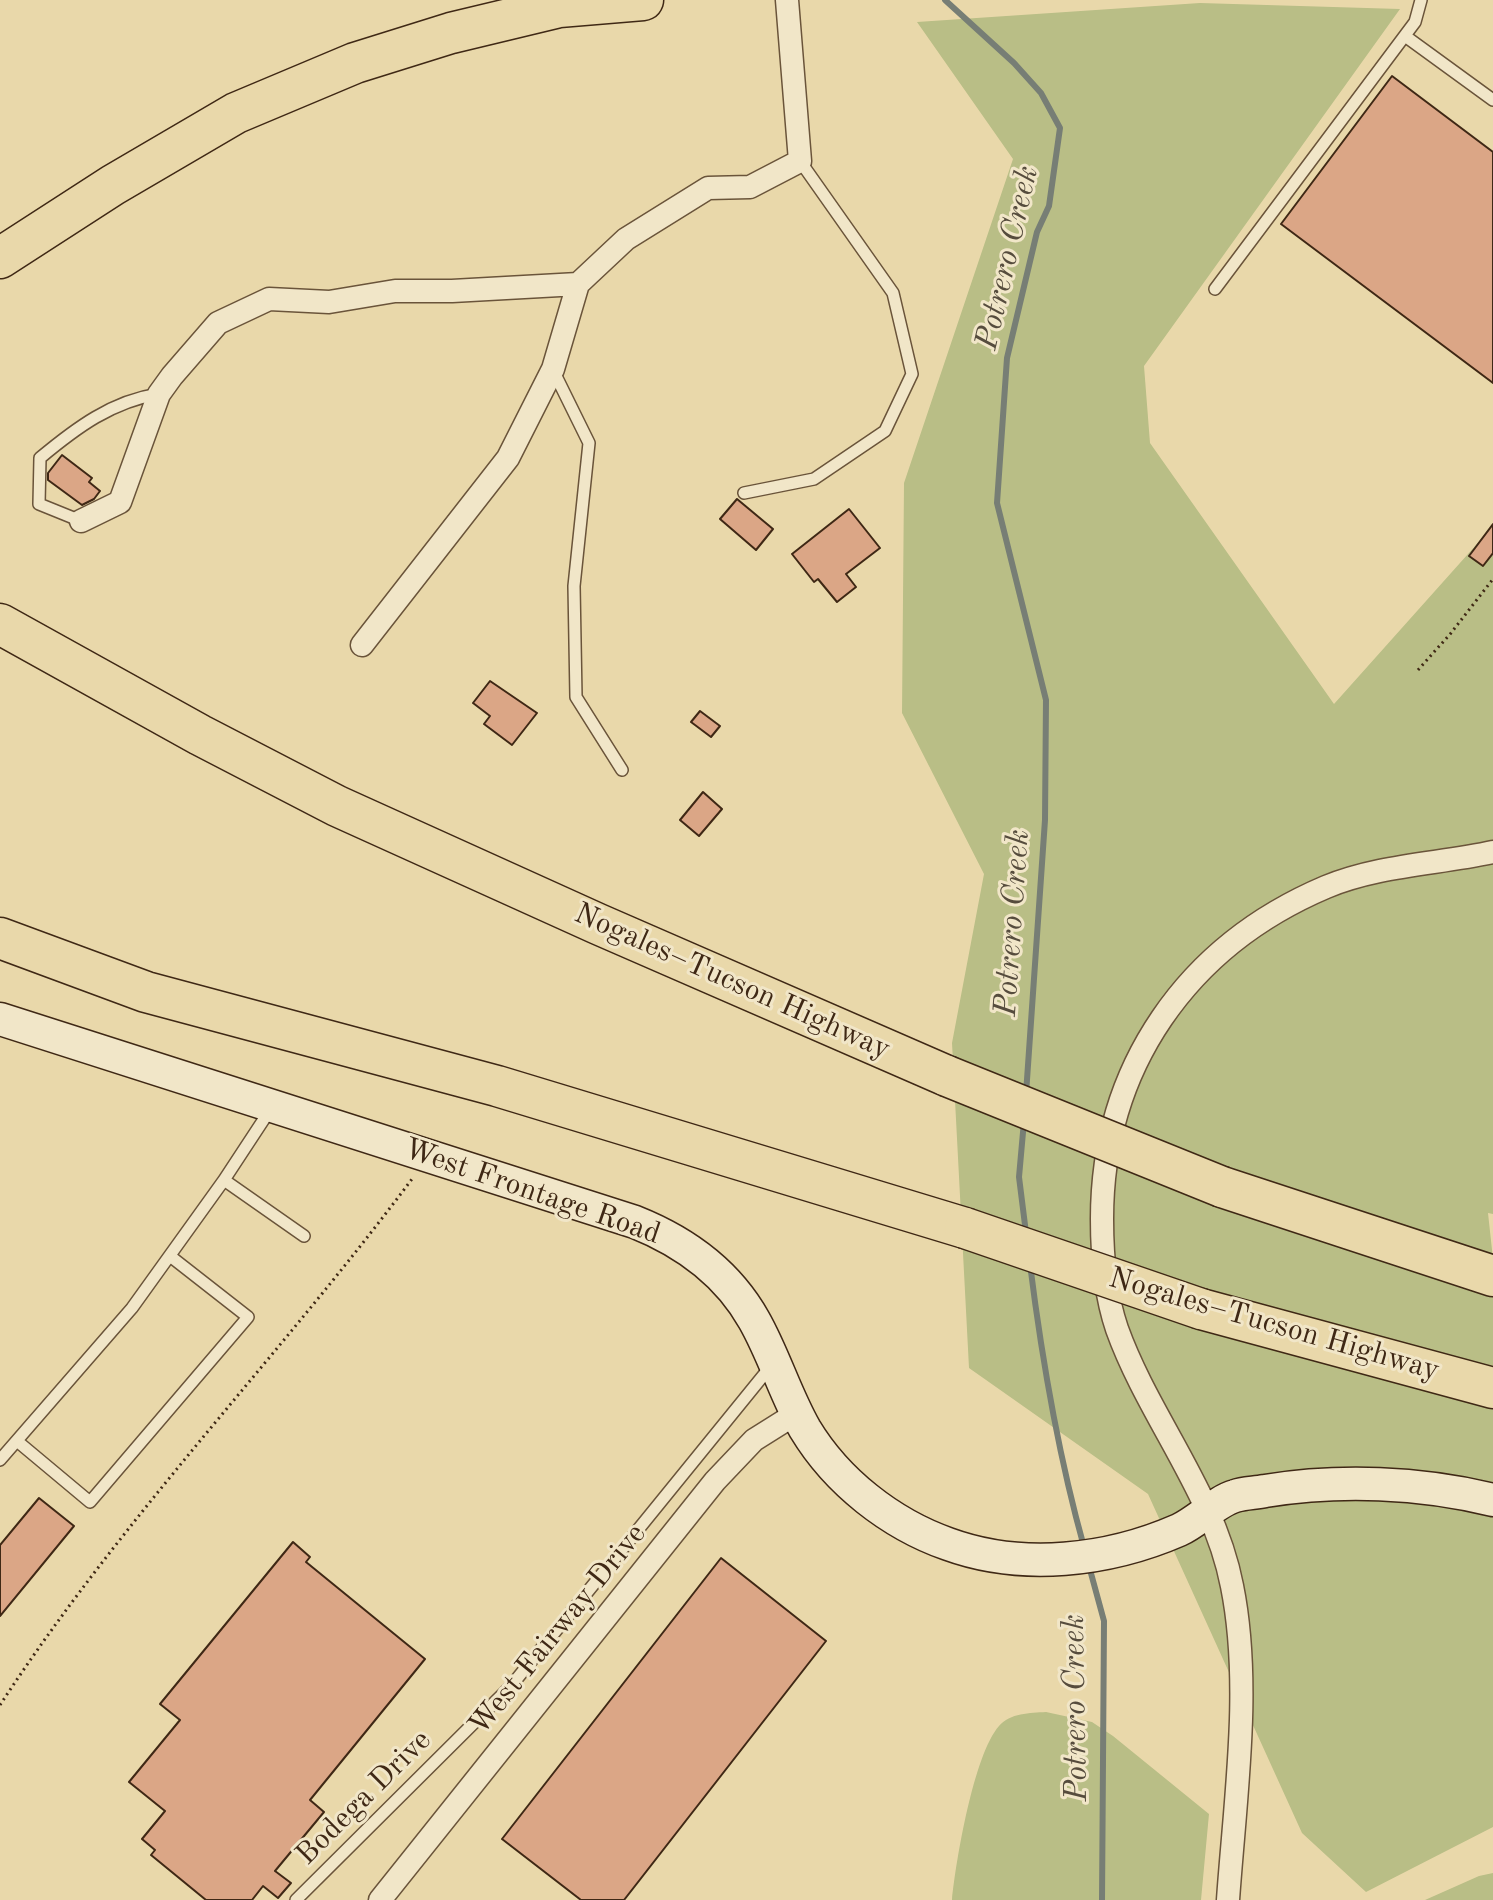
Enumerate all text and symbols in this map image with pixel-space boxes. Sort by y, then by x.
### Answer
water label: Potrero Creek [968,162,1048,354]
water label: Potrero Creek [987,828,1039,1018]
street label: Nogales–Tucson Highway [568,896,896,1068]
street label: West Frontage Road [399,1131,665,1253]
street label: Nogales–Tucson Highway [1104,1261,1444,1389]
street label: West Fairway Drive [462,1517,654,1743]
water label: Potrero Creek [1055,1614,1097,1802]
street label: Bodega Drive [289,1723,439,1873]

